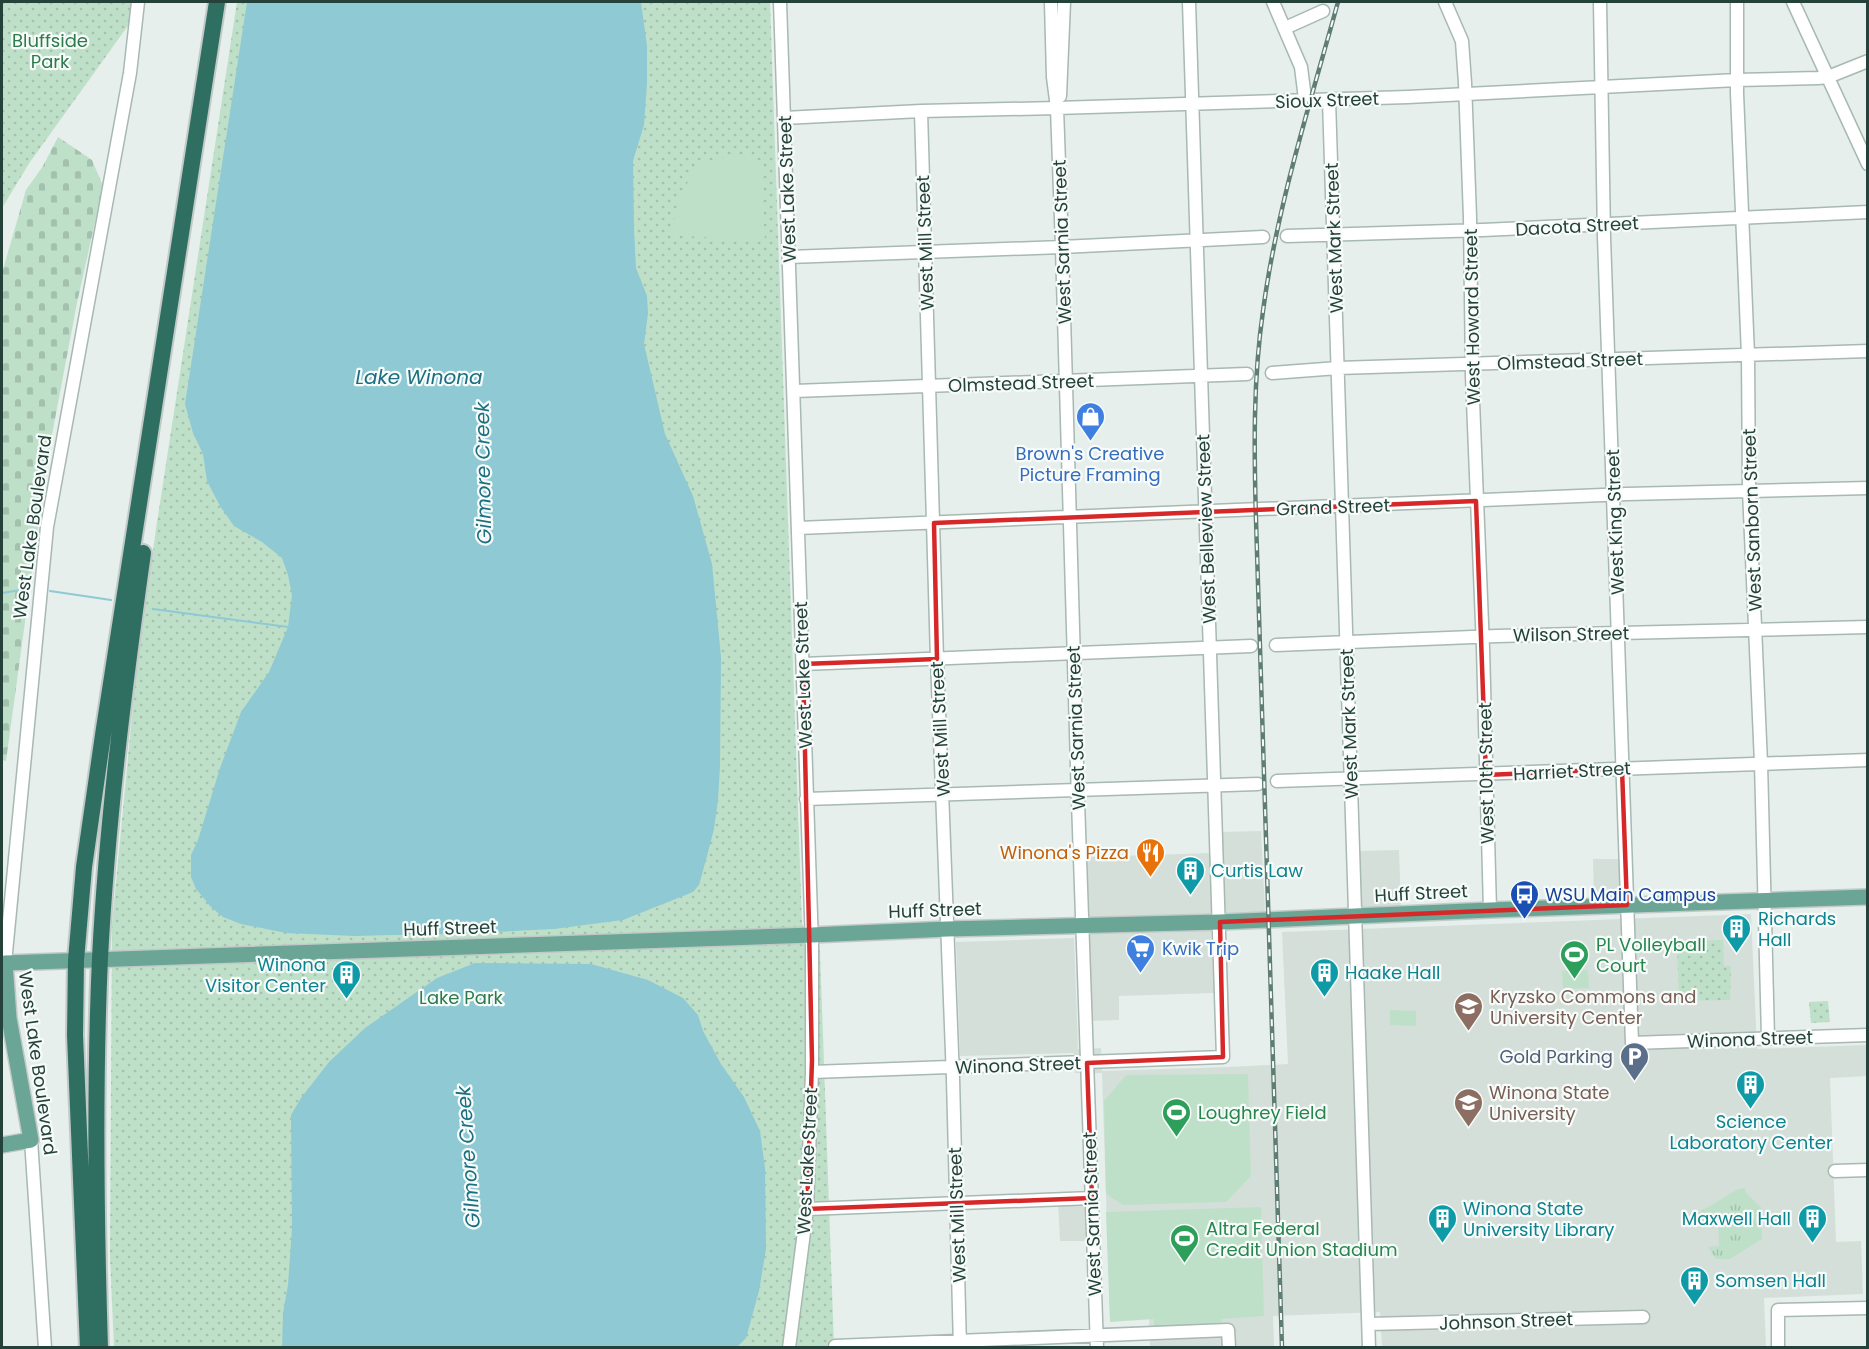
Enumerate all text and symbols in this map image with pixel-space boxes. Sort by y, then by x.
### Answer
park label: Bluffside Park [12,28,88,74]
street label: Sioux Street [1275,86,1379,114]
street label: West Lake Street [772,115,802,263]
street label: West Sarnia Street [1047,159,1077,325]
street label: West Mark Street [1319,162,1349,314]
street label: West Mill Street [910,175,940,311]
street label: Dacota Street [1515,210,1639,242]
street label: West Howard Street [1458,228,1486,406]
street label: Olmstead Street [1497,346,1643,376]
water label: Lake Winona [355,363,483,391]
street label: Olmstead Street [948,368,1094,398]
water label: Gilmore Creek [468,400,498,545]
shop icon: Brown's Creative Picture Framing [1074,400,1106,442]
street label: West Sanborn Street [1736,428,1768,612]
street label: West Lake Boulevard [7,433,57,621]
street label: West Belleview Street [1190,434,1222,624]
place label: Brown's Creative Picture Framing [1016,441,1164,487]
street label: West King Street [1600,449,1630,595]
street label: Grand Street [1276,493,1390,521]
street label: West Lake Street [788,601,818,749]
street label: Wilson Street [1513,620,1629,648]
street label: West Sarnia Street [1061,645,1091,811]
street label: West Mark Street [1334,648,1364,800]
street label: West Mill Street [924,661,956,797]
street label: West 10th Street [1472,702,1500,844]
street label: Harriet Street [1513,755,1631,787]
restaurant icon: Winona's Pizza [1134,836,1166,878]
place label: Winona's Pizza [1000,840,1129,865]
building icon: Curtis Law [1174,854,1206,896]
place label: Curtis Law [1211,858,1303,883]
street label: Huff Street [1374,878,1468,908]
bus stop icon: WSU Main Campus [1508,878,1540,920]
place label: WSU Main Campus [1545,882,1716,907]
street label: Huff Street [888,896,982,924]
place label: Richards Hall [1758,906,1836,952]
building icon: Richards Hall [1721,912,1753,954]
street label: Huff Street [403,914,497,942]
supermarket icon: Kwik Trip [1125,932,1157,974]
place label: PL Volleyball Court [1596,932,1706,978]
place label: Kwik Trip [1162,936,1239,961]
sports icon: PL Volleyball Court [1559,938,1591,980]
place label: Winona Visitor Center [205,952,326,998]
building icon: Haake Hall [1308,956,1340,998]
building icon: Winona Visitor Center [331,958,363,1000]
place label: Haake Hall [1345,960,1441,985]
street label: West Lake Boulevard [13,969,63,1157]
place label: Kryzsko Commons and University Center [1490,984,1696,1030]
park label: Lake Park [419,985,504,1010]
school or university icon: Kryzsko Commons and University Center [1453,990,1485,1032]
street label: Winona Street [1686,1024,1814,1054]
parking icon: Gold Parking [1618,1040,1650,1082]
place label: Gold Parking [1499,1044,1613,1069]
street label: Winona Street [954,1050,1082,1080]
building icon: Science Laboratory Center [1735,1068,1767,1110]
place label: Winona State University [1489,1080,1610,1126]
water label: Gilmore Creek [449,1083,487,1229]
school or university icon: Winona State University [1452,1086,1484,1128]
street label: West Lake Street [791,1087,823,1235]
sports icon: Loughrey Field [1161,1096,1193,1138]
place label: Loughrey Field [1198,1100,1327,1125]
place label: Science Laboratory Center [1669,1109,1833,1155]
street label: West Sarnia Street [1077,1131,1107,1297]
street label: West Mill Street [942,1147,972,1283]
place label: Winona State University Library [1463,1196,1615,1242]
building icon: Winona State University Library [1426,1202,1458,1244]
building icon: Maxwell Hall [1796,1202,1828,1244]
place label: Maxwell Hall [1682,1206,1791,1231]
place label: Altra Federal Credit Union Stadium [1206,1216,1398,1262]
sports icon: Altra Federal Credit Union Stadium [1169,1222,1201,1264]
building icon: Somsen Hall [1678,1264,1710,1306]
place label: Somsen Hall [1715,1268,1826,1293]
street label: Johnson Street [1439,1306,1573,1336]

